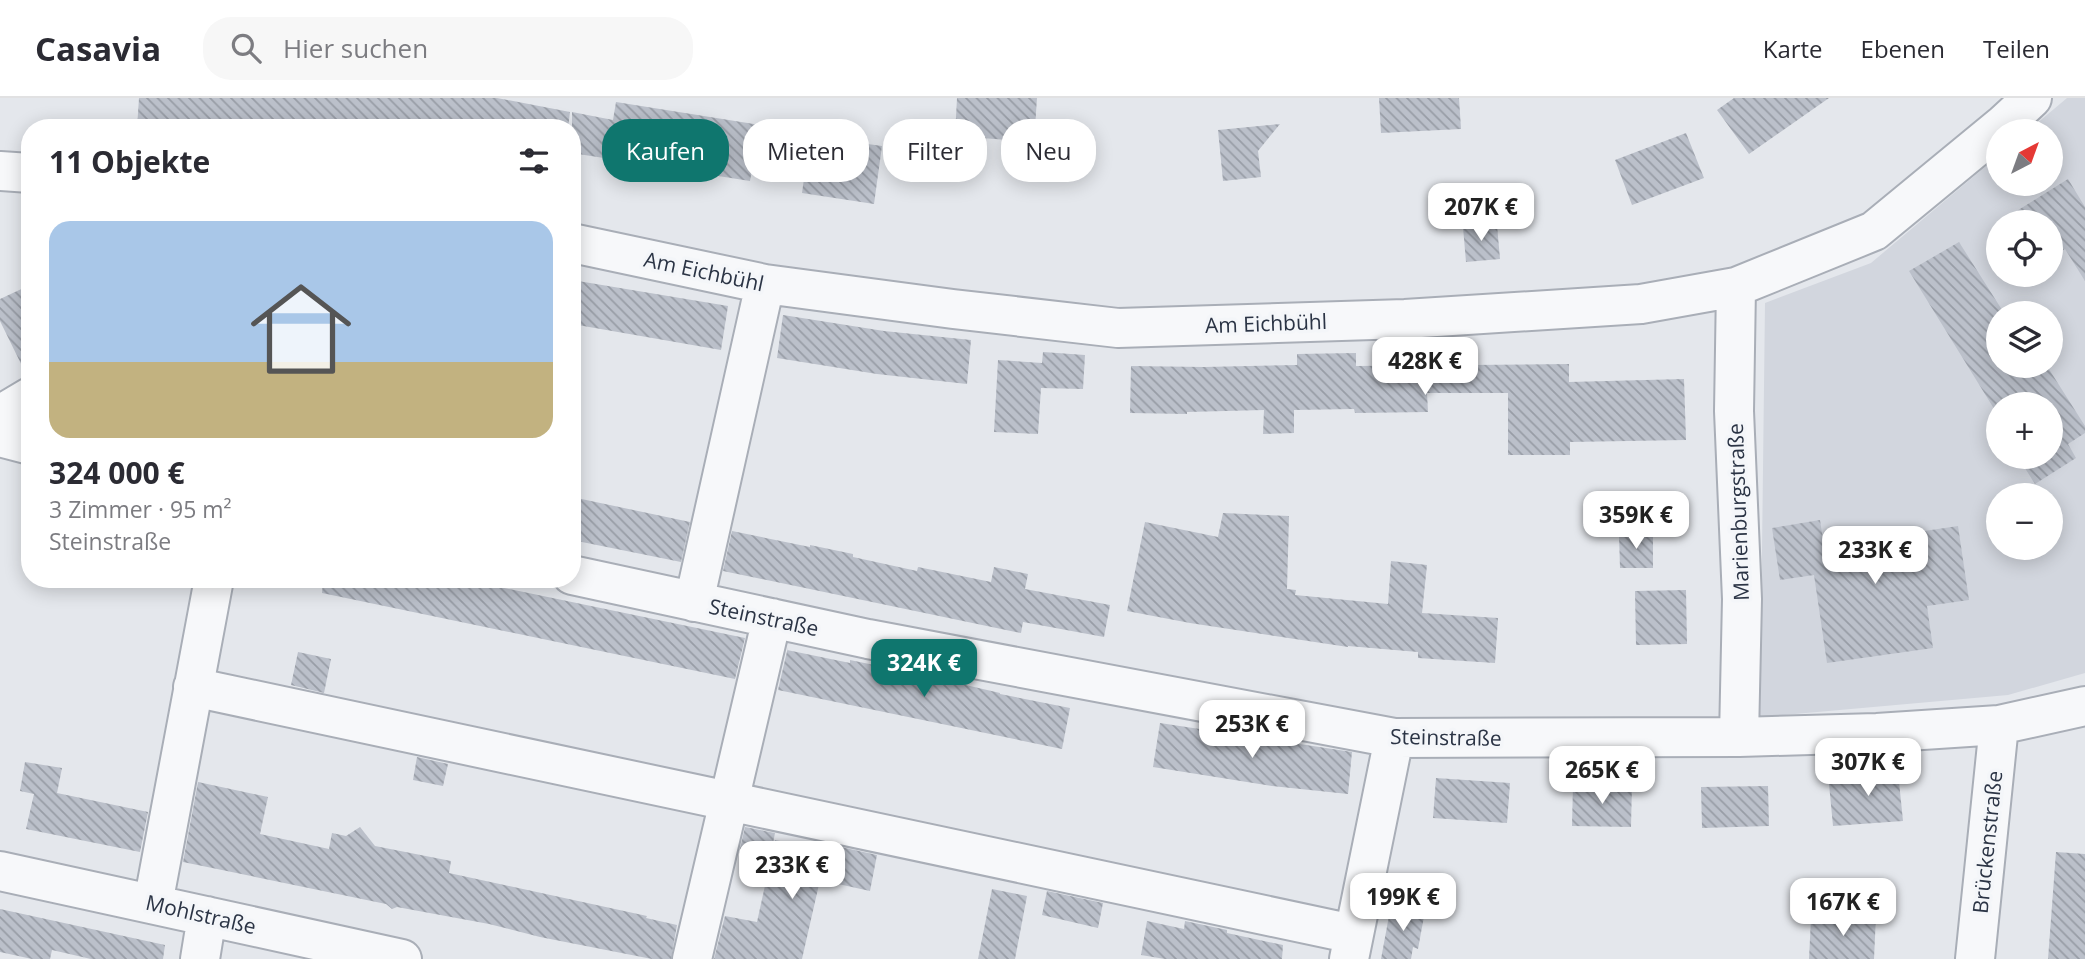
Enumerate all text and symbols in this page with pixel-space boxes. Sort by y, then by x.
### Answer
search box [203,17,693,80]
text: Casavia [35,26,161,71]
icon: search [227,29,265,67]
text: Hier suchen [283,30,428,66]
text: Karte [1763,32,1823,65]
text: Ebenen [1861,32,1945,65]
text: Teilen [1983,32,2050,65]
chip: Kaufen [602,119,729,182]
chip: Mieten [743,119,869,182]
chip: Filter [883,119,987,182]
chip: Neu [1001,119,1096,182]
north arrow [1986,119,2063,196]
map controls [1986,119,2063,560]
text: 11 Objekte [49,141,210,182]
icon: filters [515,142,553,180]
pin: 207K € [1424,184,1538,243]
text: 207K € [1444,190,1518,222]
button: locate [1986,210,2063,287]
street label: Am Eichbühl [641,245,767,297]
icon: home [238,266,364,392]
button: layers [1986,301,2063,378]
street label: Am Eichbühl [1205,307,1327,339]
pin: 428K € [1368,338,1482,397]
text: 428K € [1388,344,1462,376]
button: + [1986,392,2063,469]
street label: Marienburgstraße [1721,423,1755,601]
text: 324 000 € [49,452,185,493]
button: − [1986,483,2063,560]
pin: 359K € [1579,491,1693,551]
text: 3 Zimmer · 95 m² [49,493,232,525]
text: 359K € [1599,498,1673,530]
text: Steinstraße [49,525,171,557]
pin: 233K € [1818,526,1932,586]
text: 233K € [1838,533,1912,565]
street label: Steinstraße [707,592,821,642]
pin: 324K € [867,640,981,699]
text: 324K € [887,646,961,678]
pin: 253K € [1195,700,1309,760]
text: 253K € [1215,707,1289,739]
street label: Steinstraße [1390,722,1502,752]
pin: 307K € [1811,738,1925,798]
text: 307K € [1831,745,1905,777]
pin: 265K € [1545,746,1659,806]
text: 265K € [1565,753,1639,785]
street label: Brückenstraße [1966,769,2008,915]
pin: 233K € [735,842,849,901]
text: 233K € [755,848,829,880]
pin: 199K € [1346,874,1460,933]
pin: 167K € [1786,878,1900,938]
text: 199K € [1366,880,1440,912]
text: 167K € [1806,885,1880,917]
street label: Mohlstraße [143,888,259,940]

